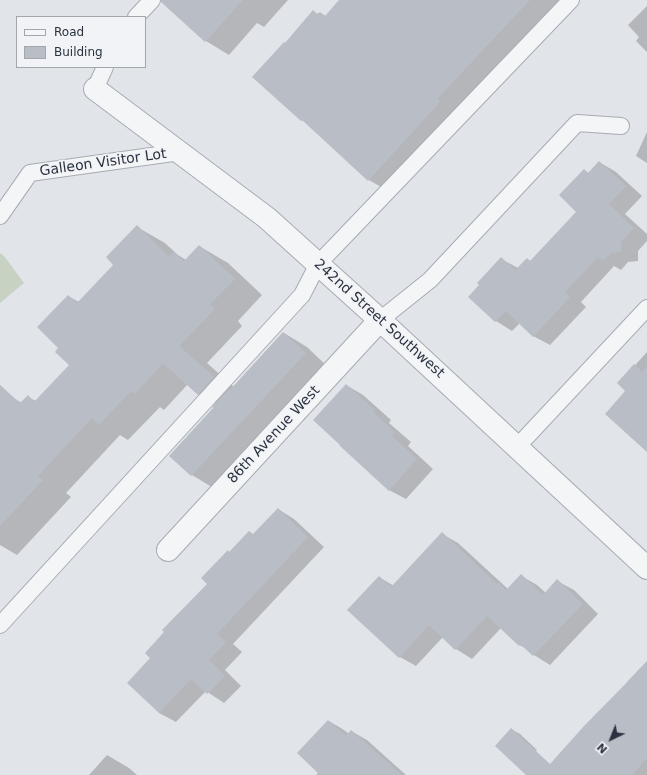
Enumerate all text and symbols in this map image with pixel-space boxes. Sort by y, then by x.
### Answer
legend [16,16,146,68]
text: Road [54,25,84,39]
text: Building [54,45,103,59]
street label: Galleon Visitor Lot [38,146,168,180]
street label: 242nd Street Southwest [310,256,448,382]
street label: 86th Avenue West [224,383,324,487]
north arrow [591,719,631,759]
text: N [595,740,610,756]

